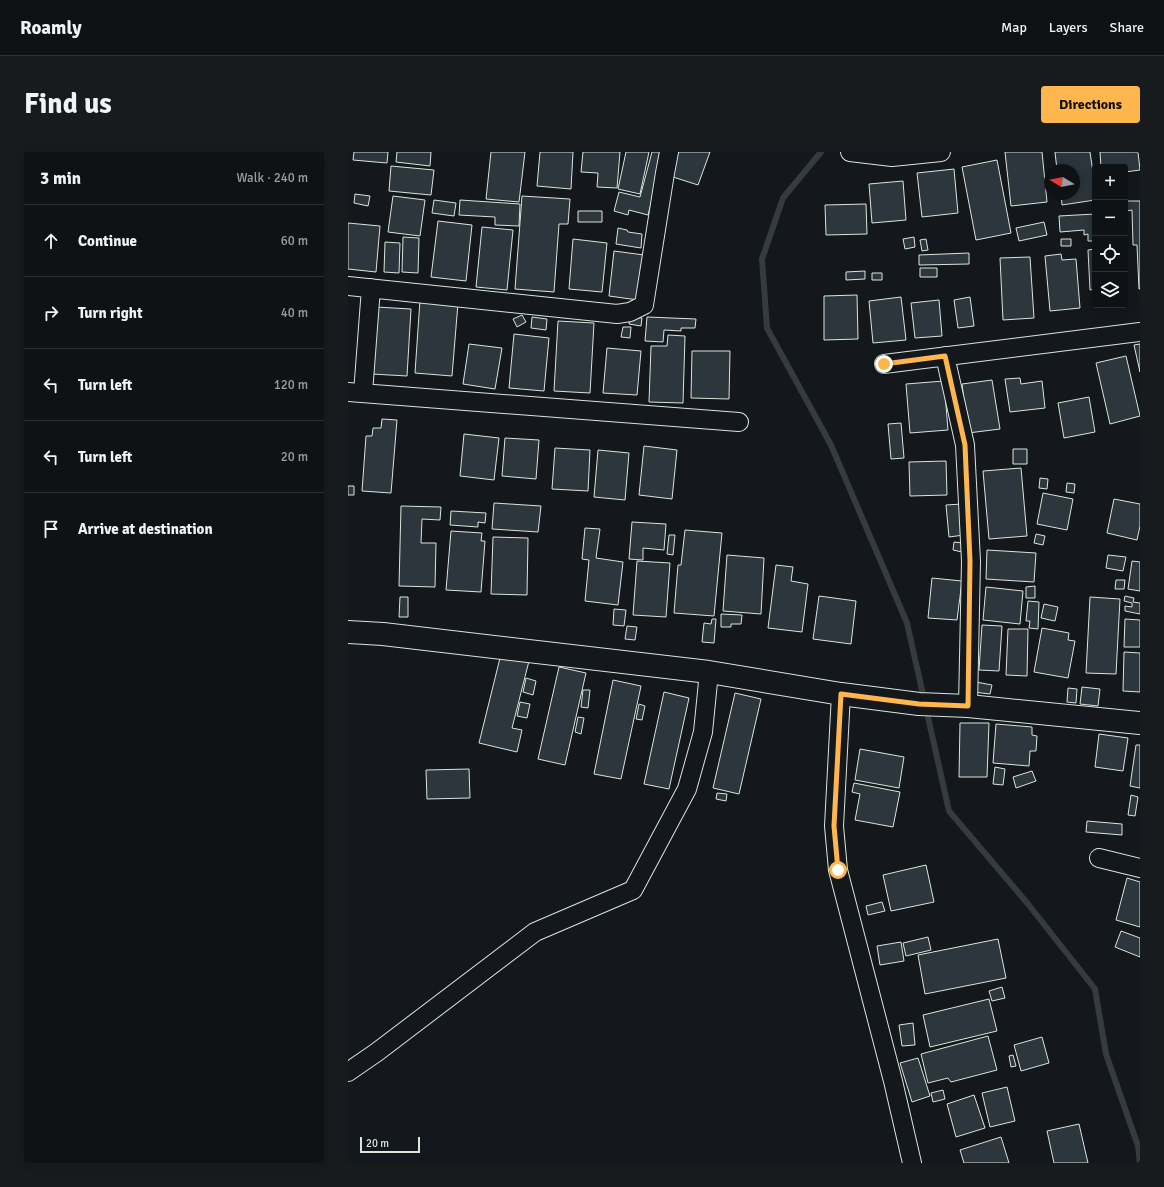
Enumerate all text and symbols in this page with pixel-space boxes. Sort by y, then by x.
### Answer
text: Roamly [20,16,82,40]
text: Map [1001,19,1027,36]
text: Layers [1049,19,1088,36]
text: Share [1110,19,1144,36]
button: Directions [1041,86,1140,123]
text: Find us [24,87,112,121]
north arrow [1044,164,1080,200]
map controls [1092,164,1128,308]
button: + [1092,164,1128,200]
text: 3 min [40,168,81,189]
text: Walk · 240 m [237,170,308,186]
button: − [1092,200,1128,236]
icon: ahead [40,230,62,252]
text: Continue [78,232,137,250]
text: 60 m [281,233,308,249]
button: locate [1092,236,1128,272]
button: layers [1092,272,1128,308]
icon: right [40,302,62,324]
text: Turn right [78,304,143,322]
text: 40 m [281,305,308,321]
route end [875,355,893,373]
icon: left [40,374,62,396]
text: Turn left [78,376,132,394]
text: 120 m [274,377,308,393]
icon: left [40,446,62,468]
text: Turn left [78,448,132,466]
text: 20 m [281,449,308,465]
icon: arrive [40,518,62,540]
text: Arrive at destination [78,520,213,538]
route start [829,861,847,879]
scale bar [360,1135,420,1154]
text: 20 m [366,1137,389,1150]

